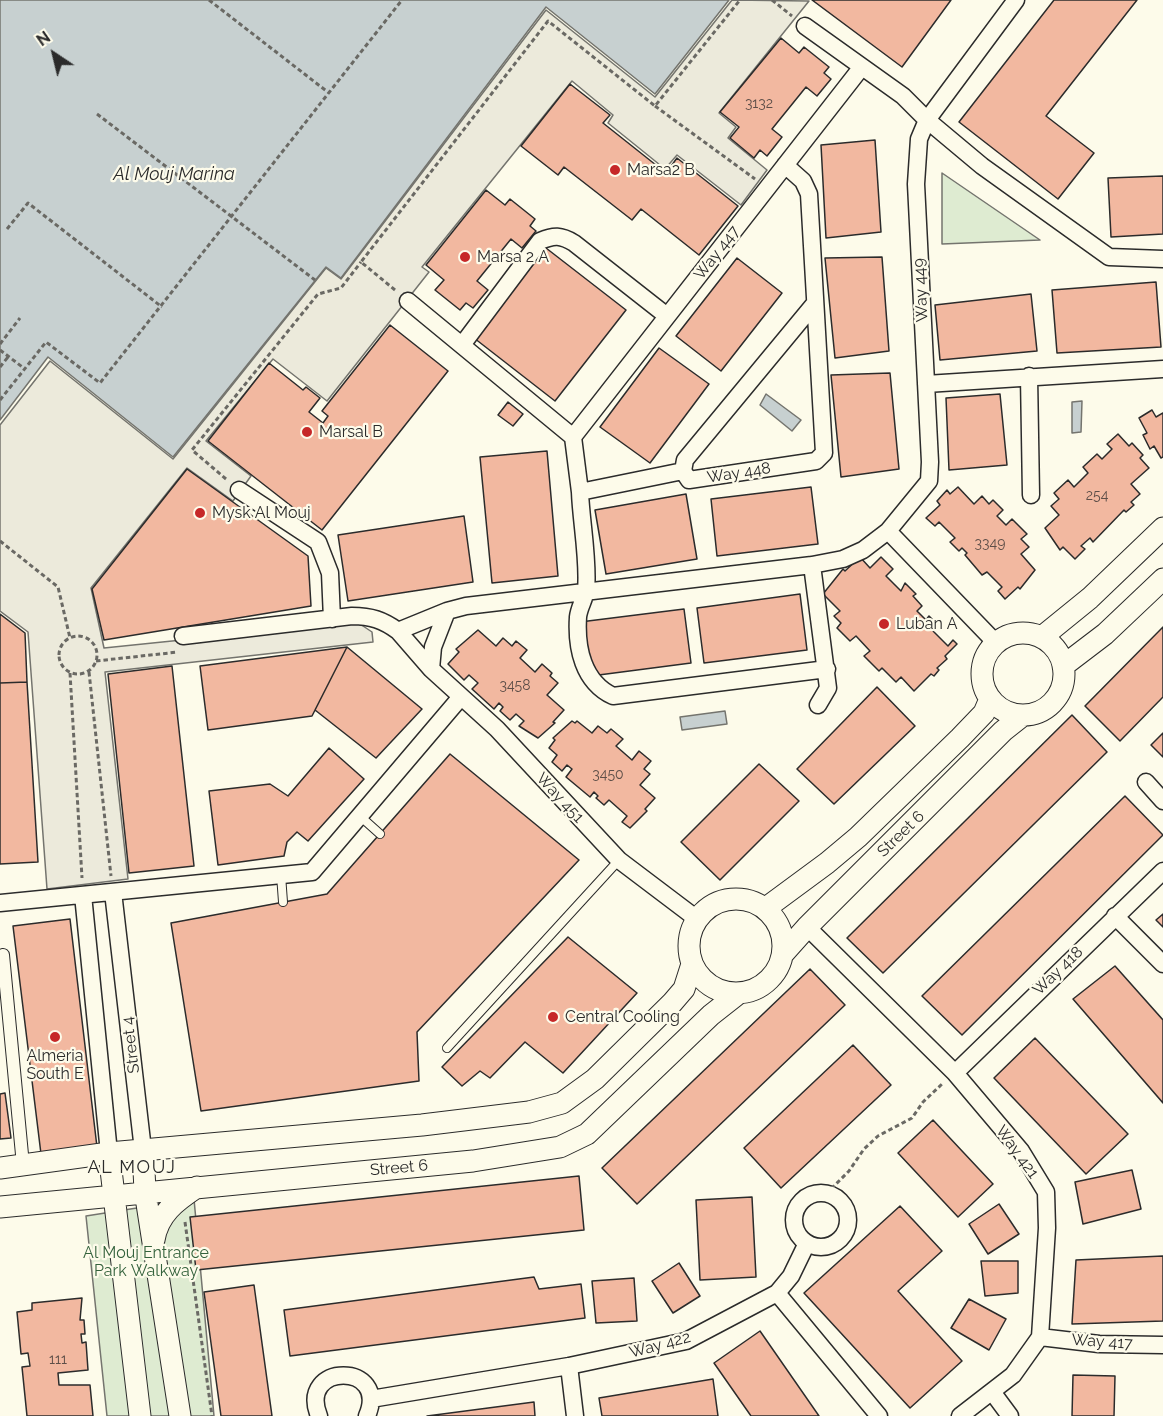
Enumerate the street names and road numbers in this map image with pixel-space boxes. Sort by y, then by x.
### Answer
street label: Way 447 [690,222,744,284]
street label: Way 449 [910,258,932,322]
street label: Way 448 [706,459,772,487]
street label: Way 451 [532,769,588,827]
street label: Street 6 [873,807,929,861]
street label: Way 418 [1029,942,1087,1000]
street label: Street 4 [118,1015,144,1075]
street label: Way 421 [991,1122,1043,1182]
street label: Street 6 [369,1156,429,1180]
street label: Way 422 [627,1328,693,1362]
street label: Way 417 [1071,1330,1133,1354]

